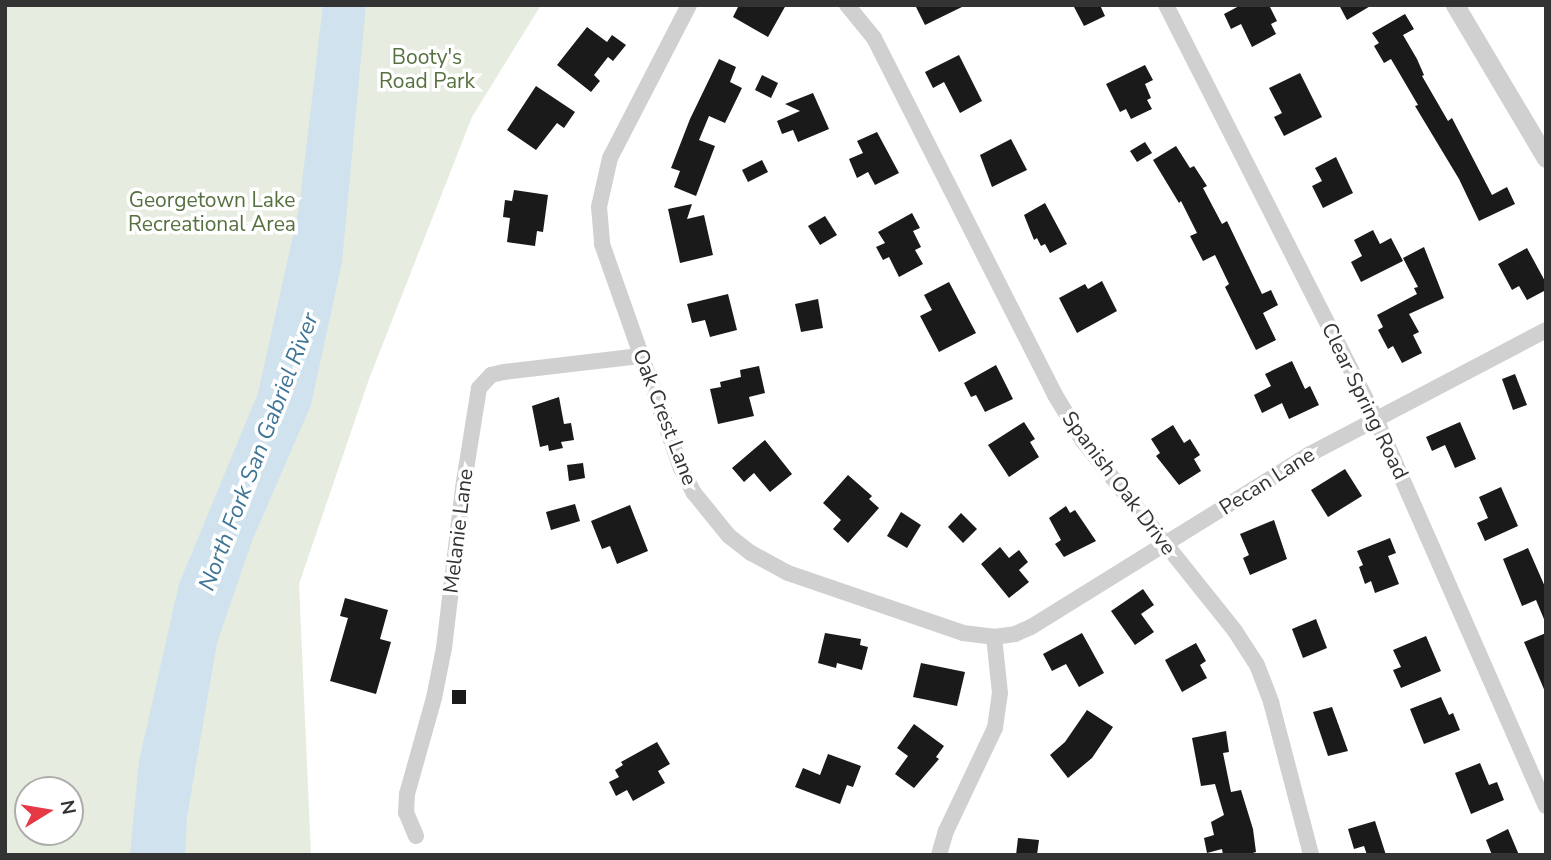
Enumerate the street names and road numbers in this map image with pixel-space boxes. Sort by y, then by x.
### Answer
street label: Clear Spring Road [1316,318,1414,484]
street label: Oak Crest Lane [627,345,703,489]
street label: Spanish Oak Drive [1057,406,1181,560]
street label: Pecan Lane [1215,442,1319,520]
street label: Melanie Lane [438,467,478,595]

